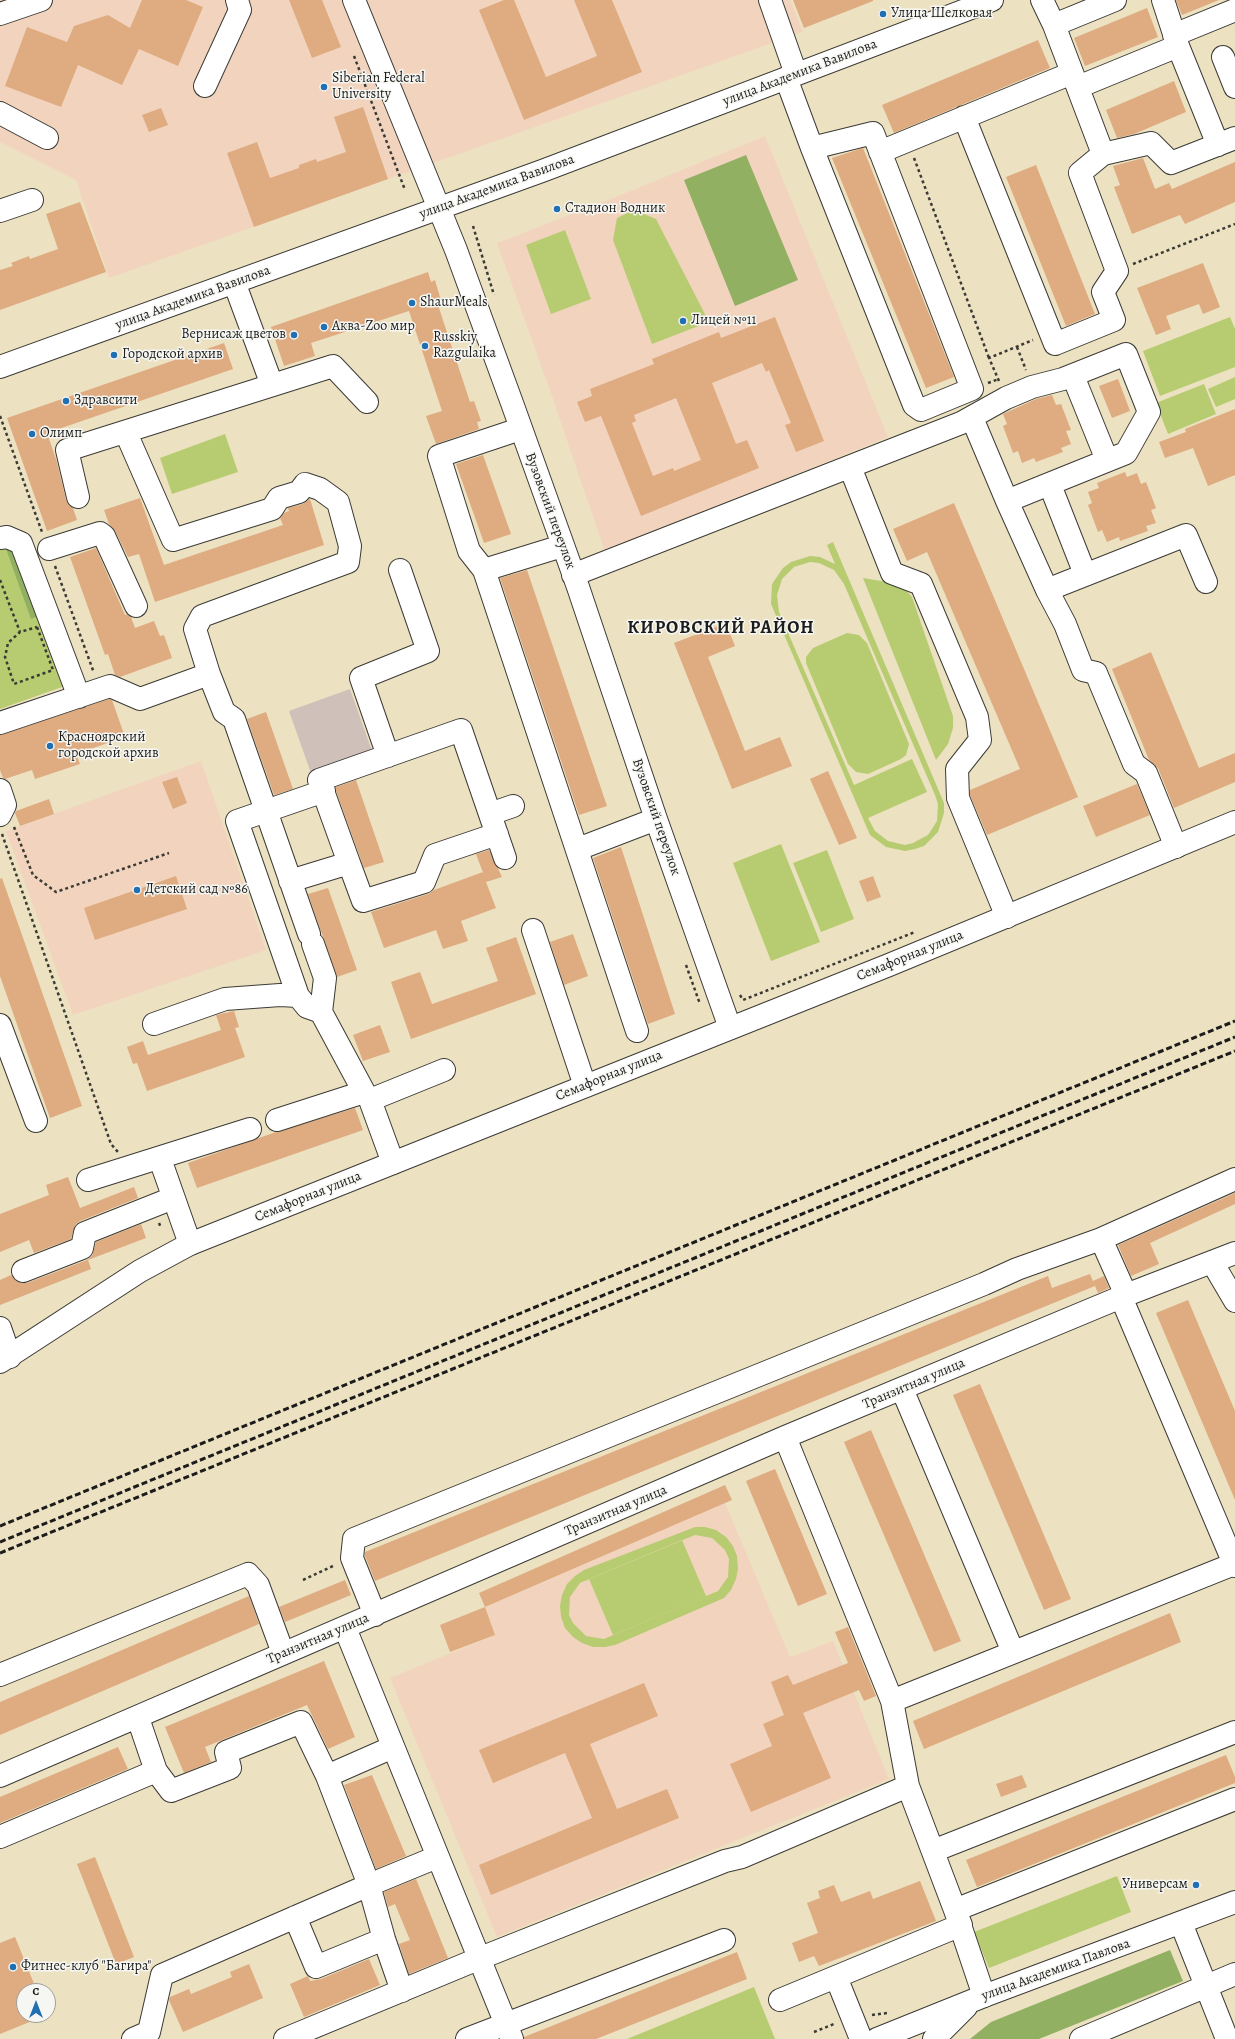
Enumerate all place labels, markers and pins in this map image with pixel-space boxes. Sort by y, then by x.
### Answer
place label: Улица Шелковая [891,6,992,22]
marker: Улица Шелковая [878,9,888,19]
place label: Siberian Federal University [332,71,425,104]
marker: Siberian Federal University [319,82,329,92]
place label: Стадион Водник [565,201,665,217]
marker: Стадион Водник [552,204,562,214]
place label: ShаurMeals [420,295,488,311]
marker: ShаurMeals [407,298,417,308]
place label: Лицей №11 [691,313,756,329]
marker: Лицей №11 [678,316,688,326]
place label: Аква-Zoo мир [332,319,415,335]
marker: Аква-Zoo мир [319,322,329,332]
place label: Вернисаж цветов [181,327,286,343]
marker: Вернисаж цветов [289,330,299,340]
place label: Russkiy Razgulaika [433,330,496,362]
marker: Russkiy Razgulaika [420,341,430,351]
place label: Городской архив [122,347,223,363]
marker: Городской архив [109,350,119,360]
place label: Здравсити [74,393,137,409]
marker: Здравсити [61,396,71,406]
place label: Олимп [40,426,82,442]
marker: Олимп [27,429,37,439]
place label: Красноярский городской архив [58,730,159,762]
marker: Красноярский городской архив [45,741,55,751]
place label: Детский сад №86 [145,882,248,898]
marker: Детский сад №86 [132,885,142,895]
place label: Универсам [1122,1877,1188,1893]
marker: Универсам [1191,1880,1201,1890]
place label: Фитнес-клуб "Багира" [21,1959,151,1975]
marker: Фитнес-клуб "Багира" [8,1962,18,1972]

